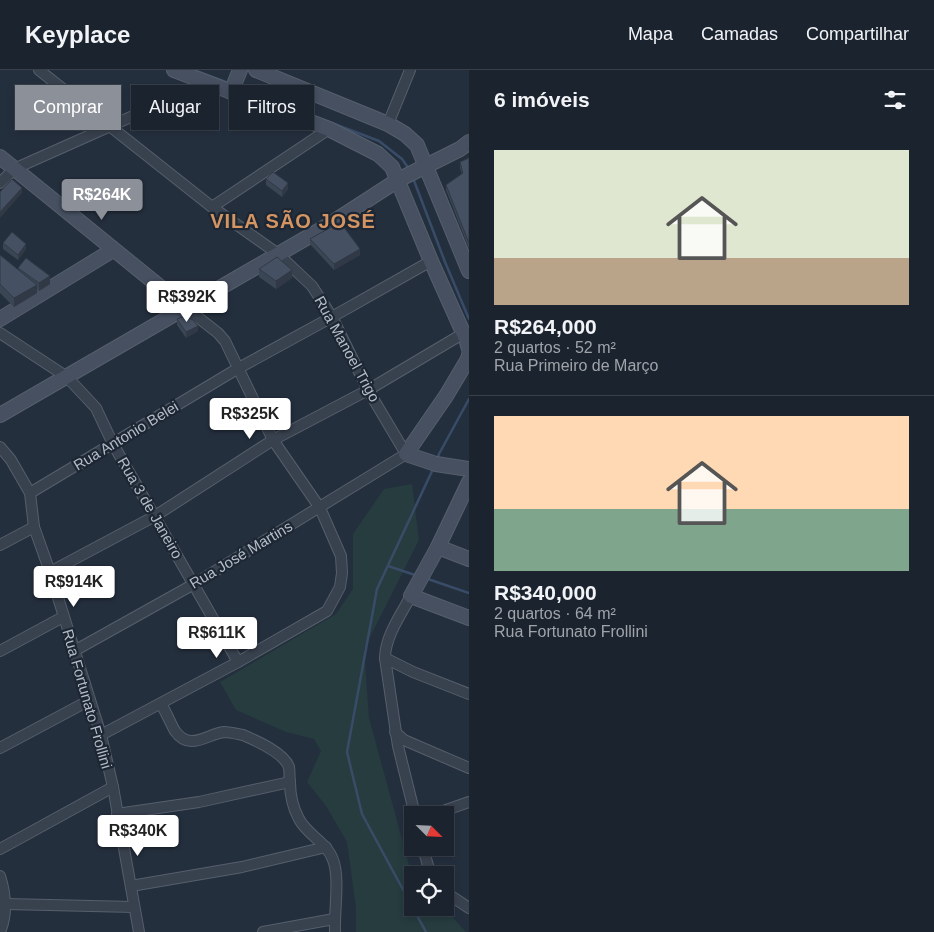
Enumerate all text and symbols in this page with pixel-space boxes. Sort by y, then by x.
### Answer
text: Keyplace [25,21,130,48]
text: Mapa [628,24,673,44]
text: Camadas [701,24,778,44]
text: Compartilhar [806,24,909,44]
chip: Comprar [15,85,121,130]
chip: Alugar [131,85,219,130]
chip: Filtros [229,85,314,130]
icon: filters [881,86,909,114]
text: 6 imóveis [494,88,590,111]
pin: R$264K [61,178,143,221]
icon: home [657,183,747,273]
text: R$264K [73,186,131,203]
district label: VILA SÃO JOSÉ [210,210,376,232]
pin: R$392K [146,280,228,323]
text: R$392K [158,288,216,305]
street label: Rua Manoel Trigo [311,293,384,405]
text: R$264,000 [494,315,597,338]
text: 2 quartos · 52 m² [494,339,616,356]
text: Rua Primeiro de Março [494,357,659,374]
street label: Rua Antonio Belei [70,398,181,474]
pin: R$325K [209,398,291,440]
text: R$325K [221,405,279,422]
icon: home [657,448,747,538]
street label: Rua 3 de Janeiro [115,454,186,561]
street label: Rua José Martins [186,517,295,592]
pin: R$914K [33,566,115,608]
text: R$914K [45,573,103,590]
text: R$340,000 [494,581,597,604]
text: 2 quartos · 64 m² [494,605,616,622]
pin: R$611K [176,616,258,659]
text: Rua Fortunato Frollini [494,623,648,640]
text: R$611K [188,624,246,641]
street label: Rua Fortunato Frollini [59,627,116,771]
north arrow [404,806,454,856]
map controls [404,806,454,916]
pin: R$340K [97,814,179,857]
text: R$340K [109,822,167,839]
button: locate [404,866,454,916]

